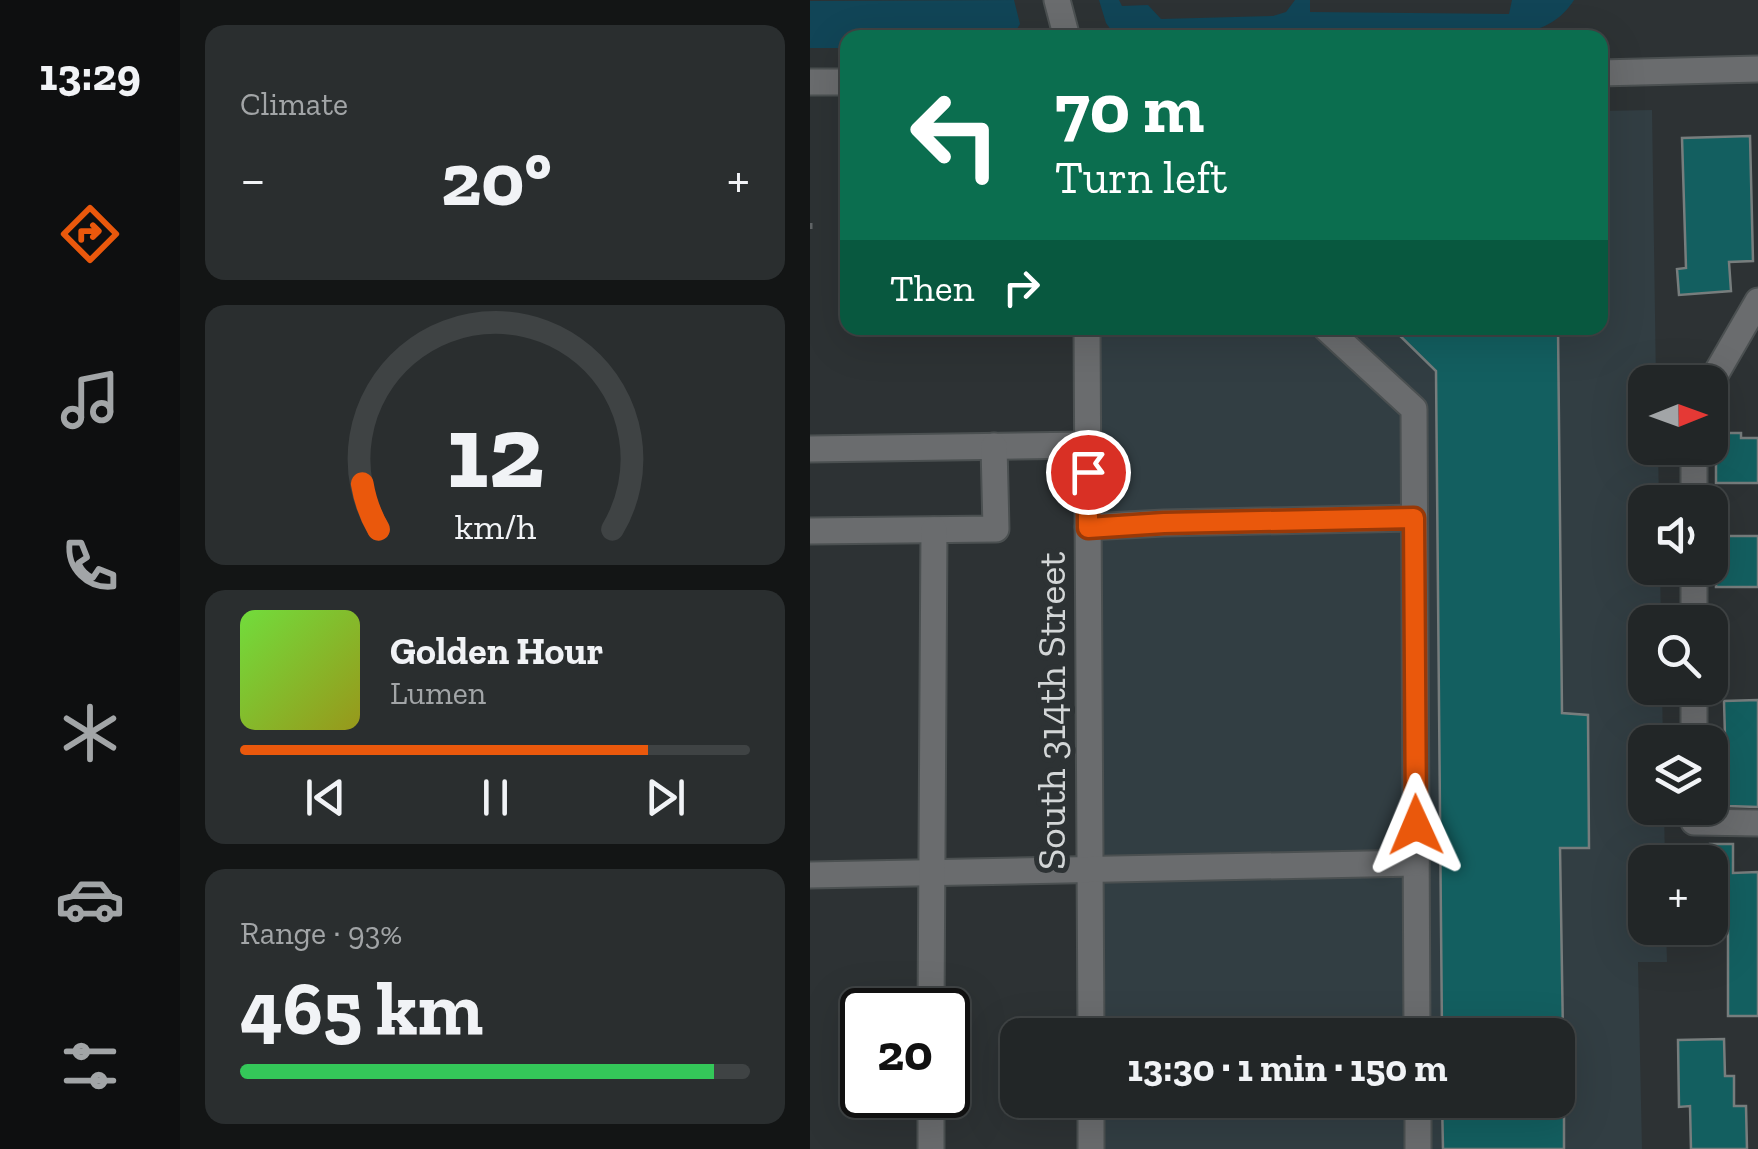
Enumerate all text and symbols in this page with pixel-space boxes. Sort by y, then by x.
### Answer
text: 13:29 [39,48,141,102]
text: 70 m [1055,66,1204,150]
icon: left [890,70,1020,200]
text: Climate [240,85,348,123]
text: 20° [441,134,552,224]
text: − [240,146,266,212]
text: + [727,146,750,212]
text: Turn left [1055,151,1227,205]
icon: directions [55,199,125,269]
icon: right [994,260,1049,315]
text: Then [890,265,974,311]
icon: music [55,365,125,435]
north arrow [1628,365,1728,465]
map controls [1628,365,1728,945]
text: 12 [446,389,544,514]
pin [1046,430,1131,515]
icon: arrive [1061,445,1116,500]
button: sound [1628,485,1728,585]
text: km/h [454,505,536,548]
icon: phone [55,531,125,601]
street label: South 314th Street [1027,552,1075,870]
button: search [1628,605,1728,705]
text: Golden Hour [390,628,603,674]
text: Lumen [390,674,486,712]
icon: climate [55,698,125,768]
button: layers [1628,725,1728,825]
icon: previous [298,770,353,825]
icon: pause [468,770,523,825]
icon: next [638,770,693,825]
position arrow [1364,773,1468,877]
button: + [1628,845,1728,945]
icon: car [55,864,125,934]
text: Range · 93% [240,914,402,952]
text: 465 km [240,963,483,1053]
speed limit sign: 20 [840,988,970,1118]
icon: filters [55,1031,125,1101]
text: 13:30 · 1 min · 150 m [1127,1045,1448,1091]

